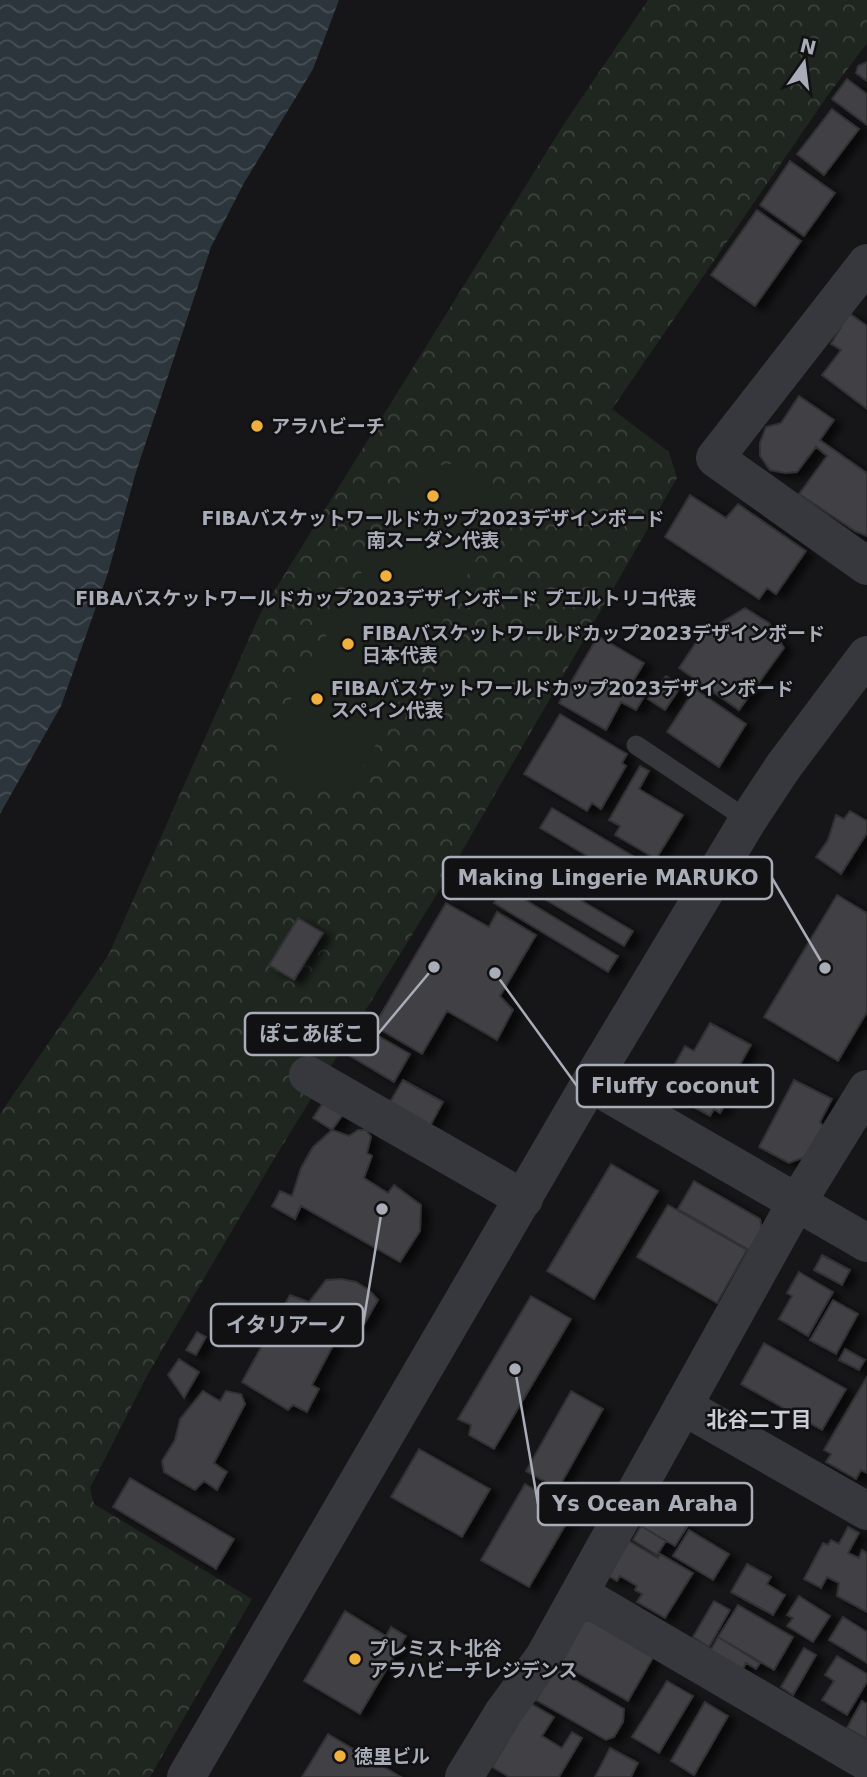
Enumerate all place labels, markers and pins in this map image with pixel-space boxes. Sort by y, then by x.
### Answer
place label: アラハビーチ [271,415,385,437]
marker: アラハビーチ [249,418,265,434]
marker: FIBAバスケットワールドカップ2023デザインボード 南スーダン代表 [425,488,441,504]
place label: FIBAバスケットワールドカップ2023デザインボード 南スーダン代表 [201,507,665,551]
marker: FIBAバスケットワールドカップ2023デザインボード プエルトリコ代表 [378,568,394,584]
place label: FIBAバスケットワールドカップ2023デザインボード プエルトリコ代表 [75,587,697,609]
place label: FIBAバスケットワールドカップ2023デザインボード 日本代表 [362,622,825,666]
marker: FIBAバスケットワールドカップ2023デザインボード 日本代表 [340,636,356,652]
place label: FIBAバスケットワールドカップ2023デザインボード スペイン代表 [331,677,794,721]
marker: FIBAバスケットワールドカップ2023デザインボード スペイン代表 [309,691,325,707]
callout: Making Lingerie MARUKO [443,857,772,899]
callout: ぽこあぽこ [245,1013,378,1055]
callout: Fluffy coconut [577,1065,773,1107]
callout: イタリアーノ [211,1304,363,1346]
callout: Ys Ocean Araha [538,1483,752,1525]
place label: プレミスト北谷 アラハビーチレジデンス [369,1637,577,1681]
marker: プレミスト北谷 アラハビーチレジデンス [347,1651,363,1667]
place label: 徳里ビル [354,1745,430,1767]
marker: 徳里ビル [332,1748,348,1764]

